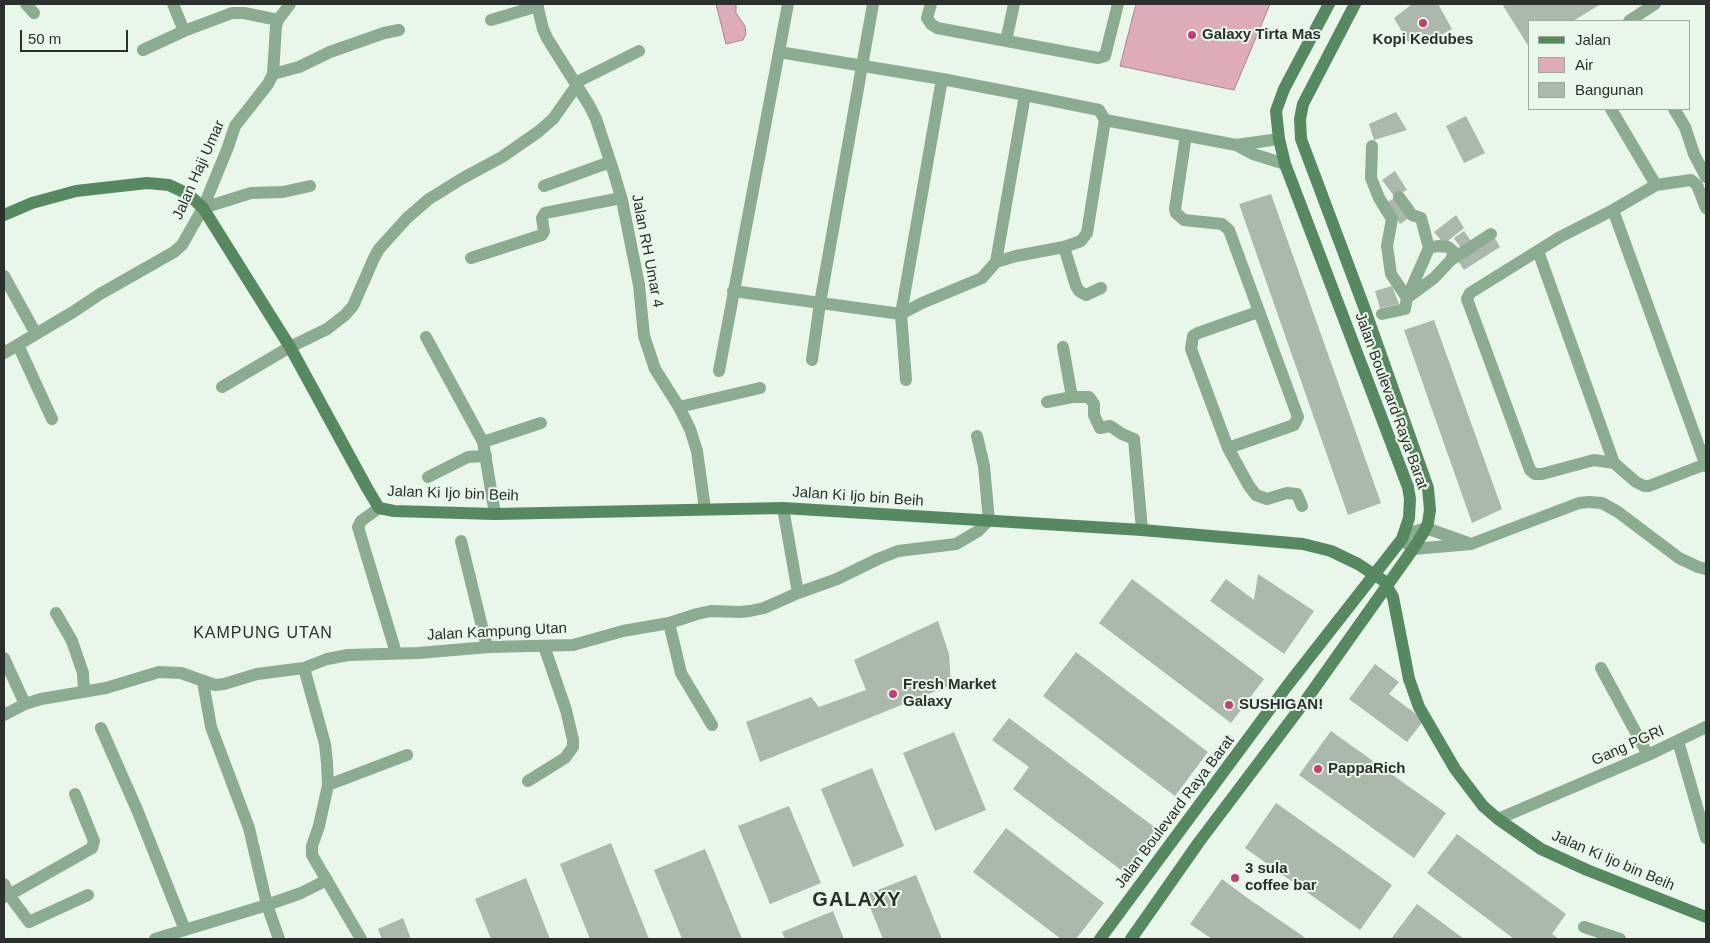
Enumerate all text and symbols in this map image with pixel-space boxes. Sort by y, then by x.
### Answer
marker: Kopi Kedubes [1417,17,1429,29]
scale bar [22,20,130,52]
legend [1528,20,1690,110]
place label: Galaxy Tirta Mas [1202,26,1321,44]
marker: Galaxy Tirta Mas [1186,29,1198,41]
text: 50 m [28,30,61,47]
place label: Kopi Kedubes [1373,31,1473,49]
text: Jalan [1575,31,1611,48]
text: Air [1575,56,1593,73]
text: Bangunan [1575,81,1643,98]
street label: Jalan Haji Umar [169,118,229,222]
street label: Jalan RH Umar 4 [627,193,667,309]
street label: Jalan Boulevard Raya Barat [1351,310,1431,492]
street label: Jalan Ki Ijo bin Beih [387,483,519,505]
street label: Jalan Ki Ijo bin Beih [792,483,924,511]
street label: Jalan Kampung Utan [427,619,567,645]
district label: KAMPUNG UTAN [192,624,334,644]
place label: Fresh Market Galaxy [903,676,996,711]
marker: Fresh Market Galaxy [887,688,899,700]
place label: SUSHIGAN! [1239,696,1323,714]
marker: SUSHIGAN! [1223,699,1235,711]
street label: Gang PGRI [1589,722,1667,770]
street label: Jalan Boulevard Raya Barat [1112,732,1238,892]
place label: PappaRich [1328,760,1406,778]
marker: PappaRich [1312,763,1324,775]
street label: Jalan Ki Ijo bin Beih [1549,827,1677,895]
place label: 3 sula coffee bar [1245,860,1317,895]
marker: 3 sula coffee bar [1229,872,1241,884]
district label: GALAXY [812,888,902,912]

